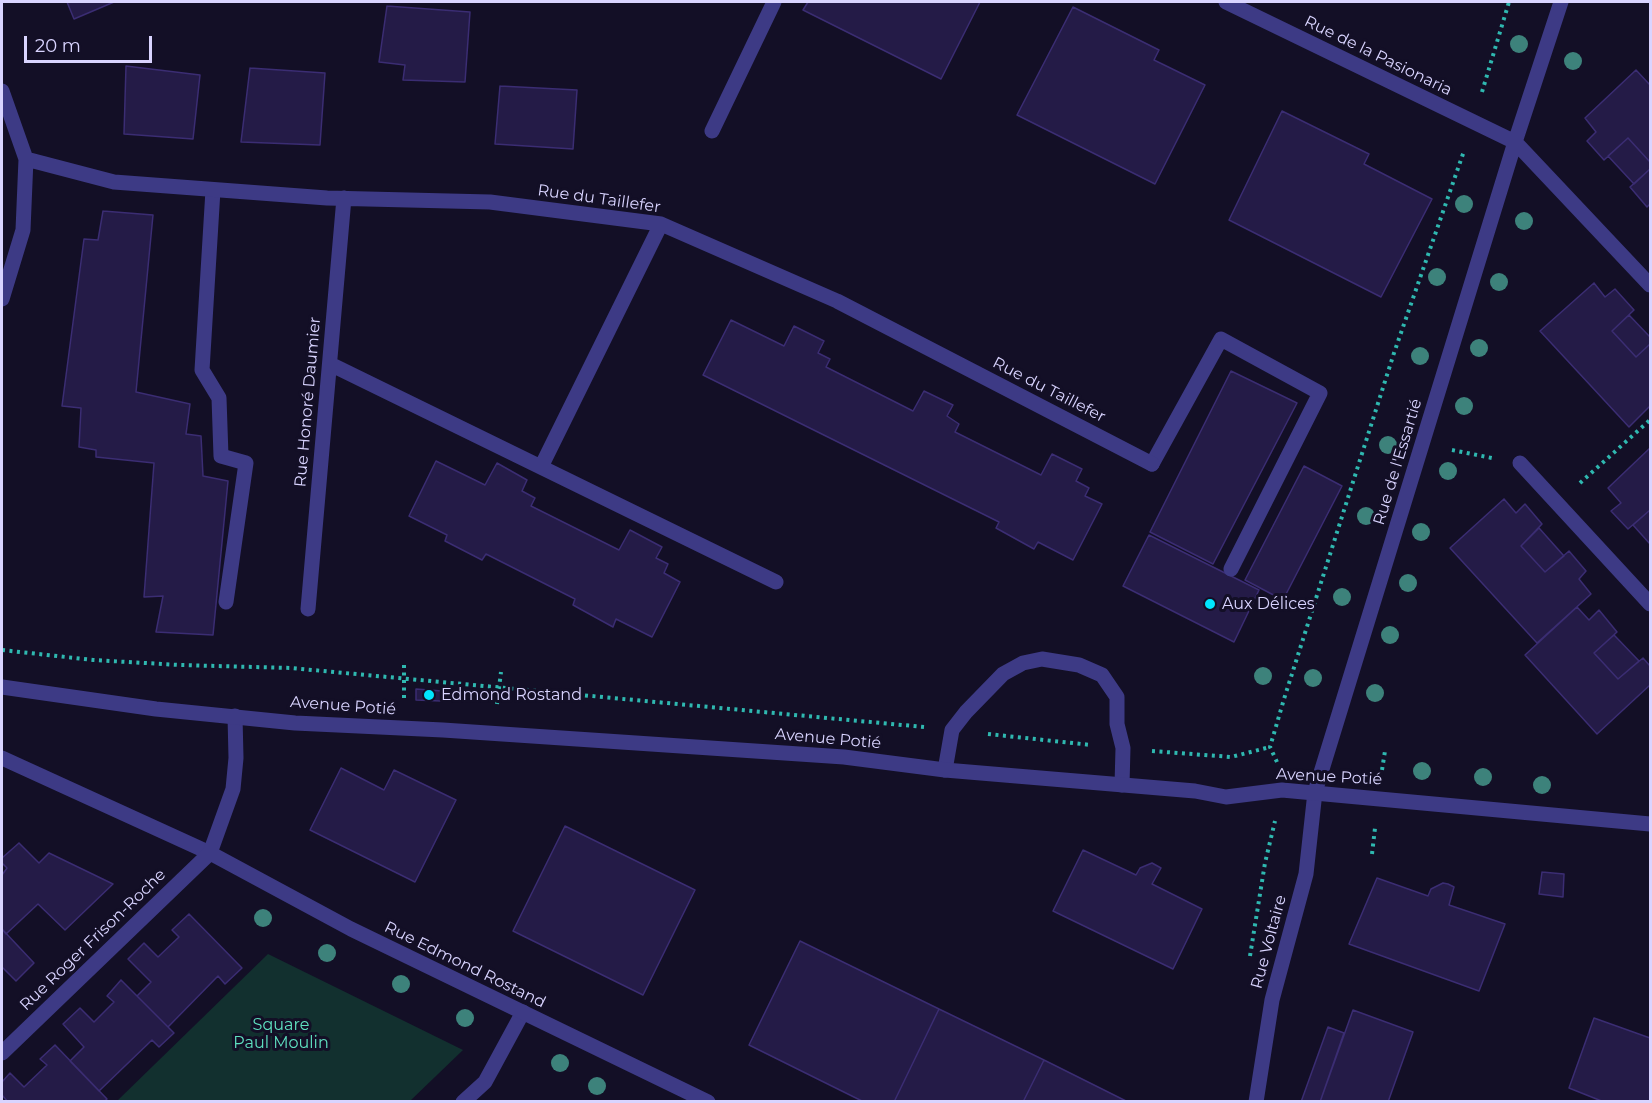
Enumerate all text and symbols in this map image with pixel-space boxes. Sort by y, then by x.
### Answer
street label: Rue de la Pasionaria [1301,12,1455,100]
scale bar [27,24,154,62]
text: 20 m [35,35,81,57]
street label: Rue du Taillefer [536,181,662,217]
street label: Rue Honoré Daumier [291,316,325,488]
street label: Rue du Taillefer [989,353,1109,427]
street label: Rue de l'Essartié [1370,396,1426,528]
place label: Aux Délices [1222,594,1315,614]
marker: Aux Délices [1203,597,1217,611]
place label: Edmond Rostand [441,685,582,705]
marker: Edmond Rostand [422,688,436,702]
street label: Avenue Potié [289,693,397,719]
street label: Avenue Potié [774,725,882,753]
street label: Avenue Potié [1275,765,1383,789]
street label: Rue Roger Frison-Roche [16,865,170,1015]
street label: Rue Voltaire [1247,893,1291,991]
street label: Rue Edmond Rostand [381,918,549,1012]
park label: Square Paul Moulin [233,1015,329,1053]

